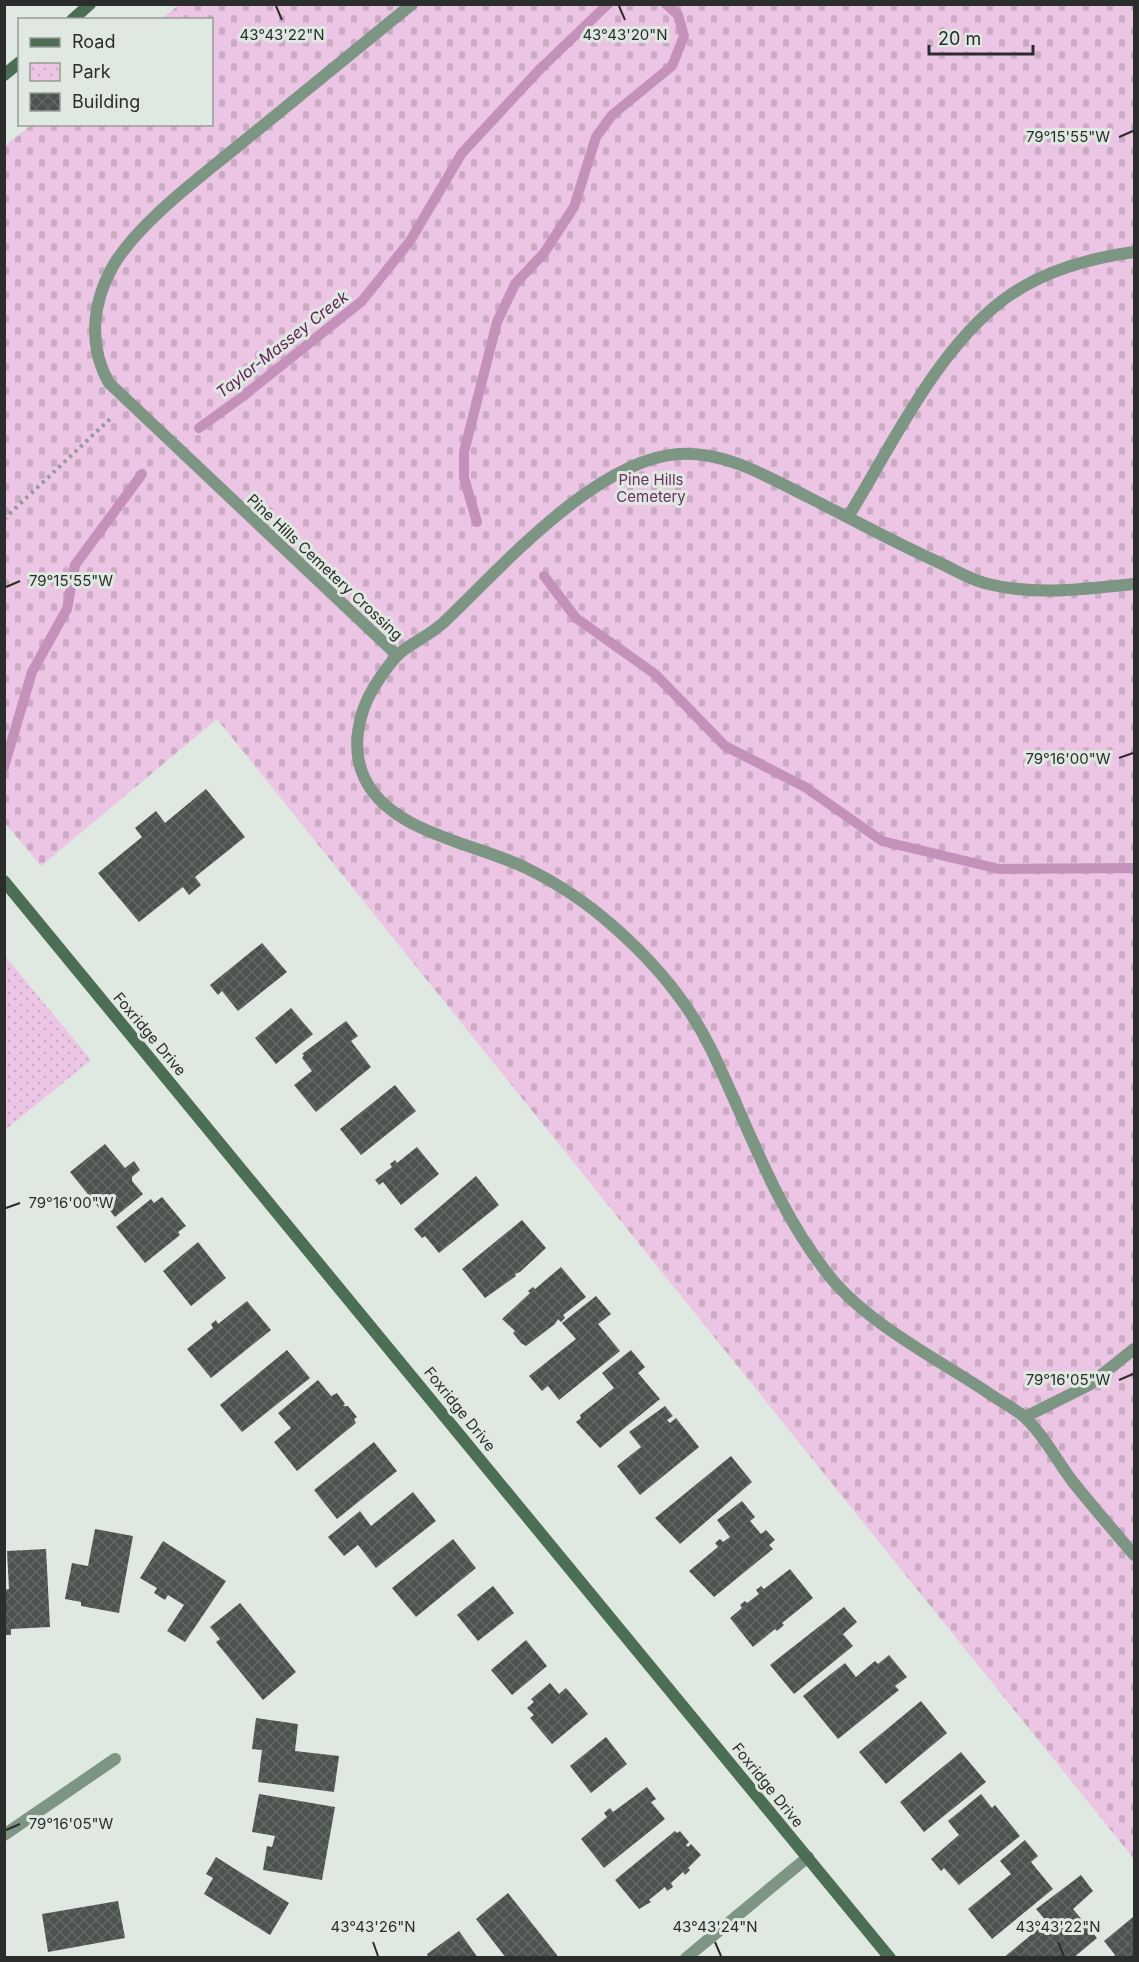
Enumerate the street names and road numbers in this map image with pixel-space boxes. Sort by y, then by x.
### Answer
street label: Pine Hills Cemetery Crossing [243,490,407,644]
street label: Foxridge Drive [110,988,190,1080]
street label: Foxridge Drive [420,1363,500,1455]
street label: Foxridge Drive [728,1739,808,1831]

